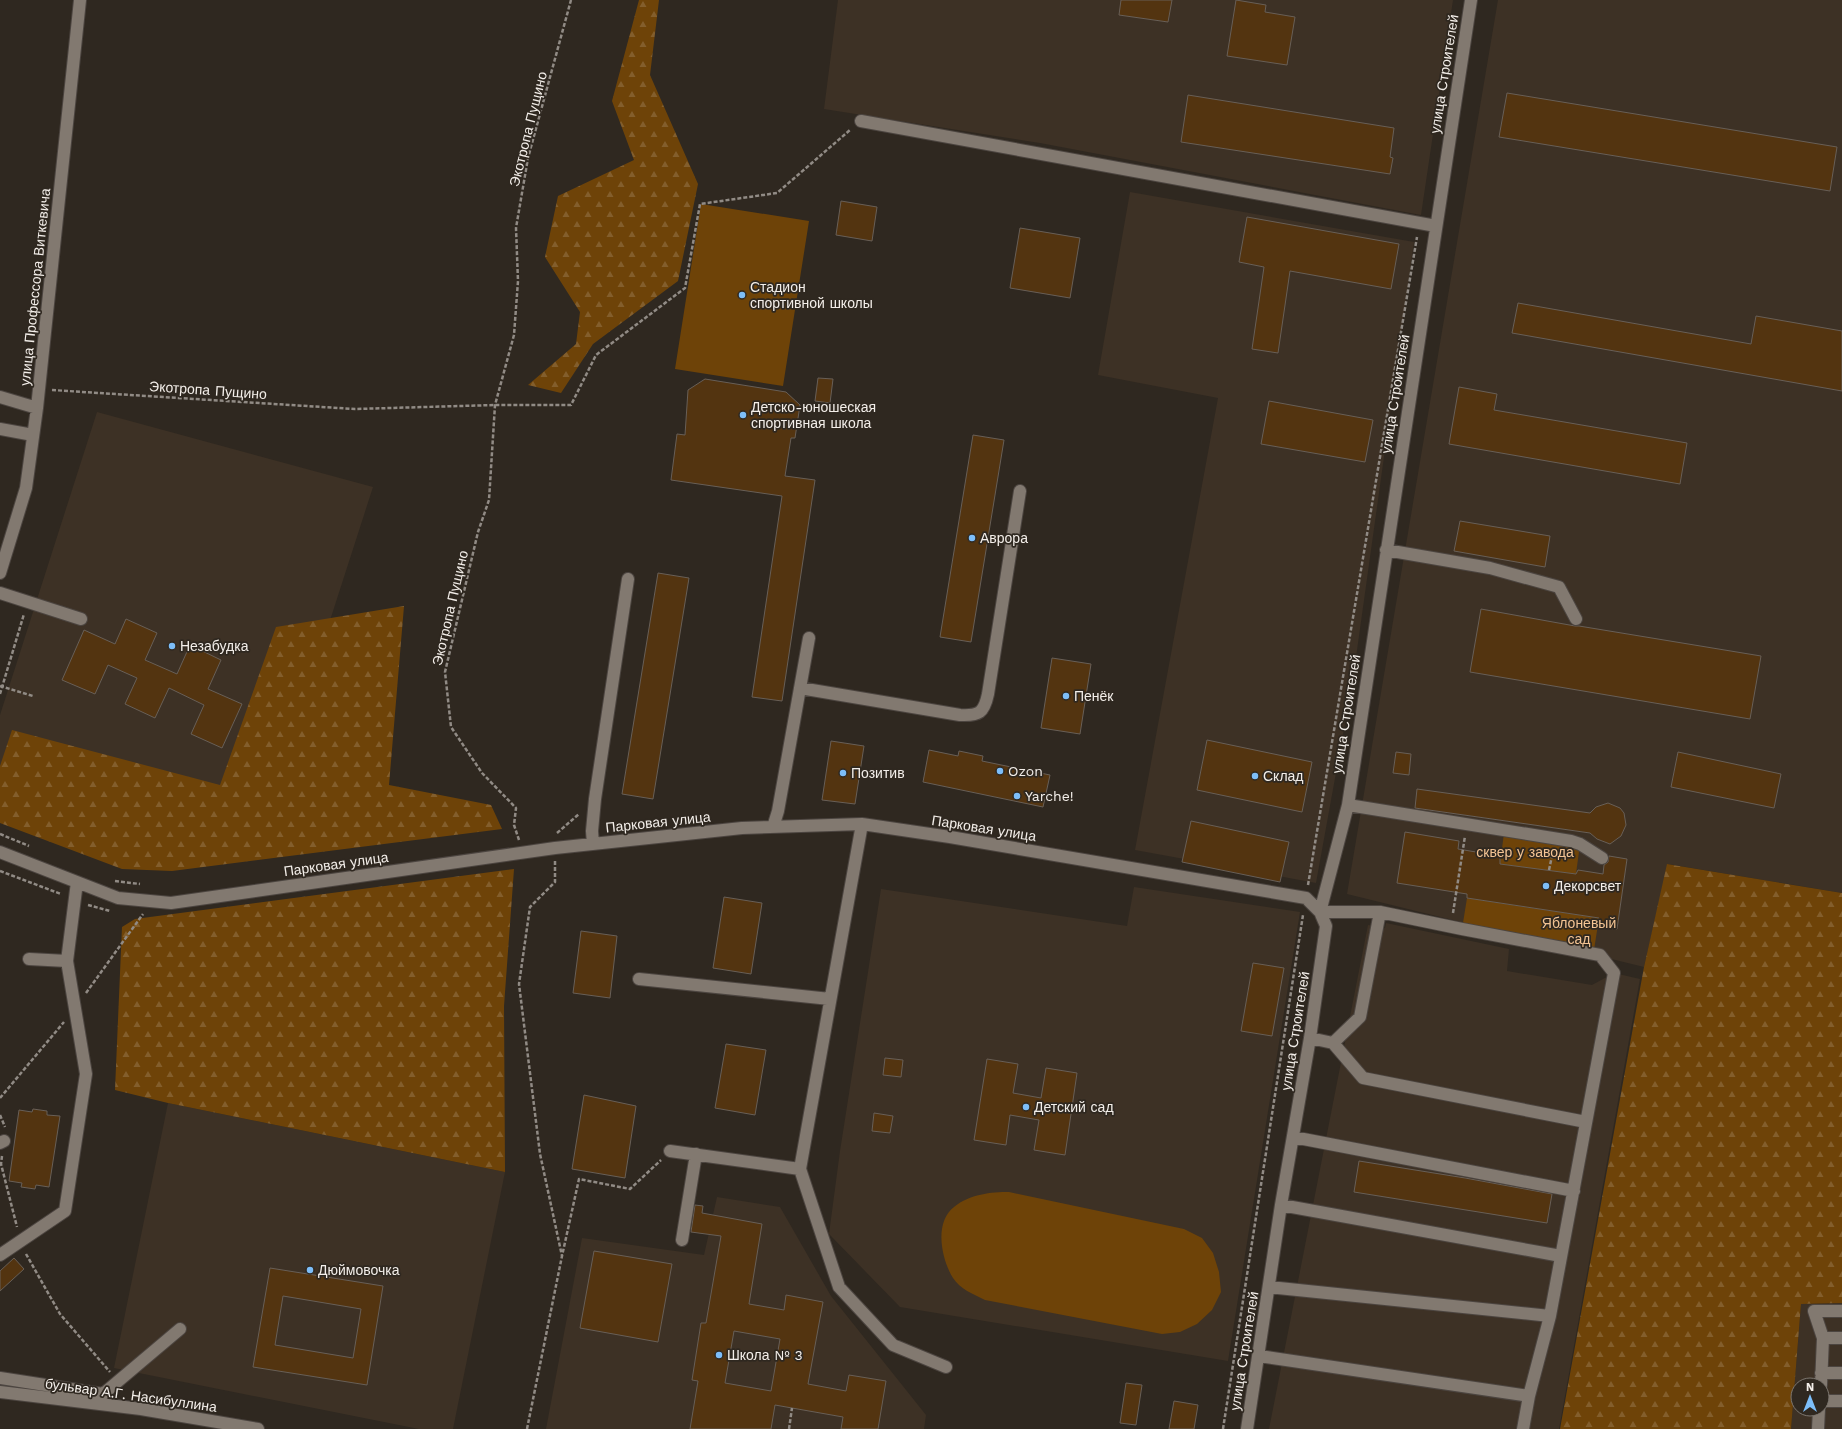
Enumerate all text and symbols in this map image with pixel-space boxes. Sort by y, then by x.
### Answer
street label: улица Строителей [1427,13,1461,135]
street label: Экотропа Пущино [506,70,550,188]
street label: улица Профессора Виткевича [17,187,53,387]
place label: Стадион спортивной школы [750,279,873,311]
marker: Стадион спортивной школы [737,290,747,300]
street label: улица Строителей [1378,333,1412,455]
street label: Экотропа Пущино [149,378,268,402]
place label: Детско-юношеская спортивная школа [751,399,876,431]
marker: Детско-юношеская спортивная школа [738,410,748,420]
place label: Аврора [980,530,1028,546]
marker: Аврора [967,533,977,543]
street label: Экотропа Пущино [429,549,471,667]
place label: Незабудка [180,638,249,654]
marker: Незабудка [167,641,177,651]
street label: улица Строителей [1329,653,1363,775]
place label: Пенёк [1074,688,1114,704]
marker: Пенёк [1061,691,1071,701]
place label: Ozon [1008,763,1043,779]
place label: Позитив [851,765,905,781]
marker: Ozon [995,766,1005,776]
marker: Позитив [838,768,848,778]
place label: Склад [1263,768,1304,784]
marker: Склад [1250,771,1260,781]
place label: Yarche! [1025,788,1074,804]
marker: Yarche! [1012,791,1022,801]
street label: Парковая улица [605,809,712,835]
street label: Парковая улица [931,812,1038,844]
park label: сквер у завода [1476,844,1574,860]
street label: Парковая улица [283,849,390,879]
place label: Декорсвет [1554,878,1622,894]
marker: Декорсвет [1541,881,1551,891]
park label: Яблоневый сад [1542,915,1616,947]
street label: улица Строителей [1278,970,1312,1092]
place label: Детский сад [1034,1099,1114,1115]
marker: Детский сад [1021,1102,1031,1112]
place label: Дюймовочка [318,1262,400,1278]
marker: Дюймовочка [305,1265,315,1275]
street label: улица Строителей [1227,1290,1261,1412]
place label: Школа № 3 [727,1347,803,1363]
marker: Школа № 3 [714,1350,724,1360]
street label: бульвар А.Г. Насибуллина [44,1375,218,1415]
north arrow [1790,1377,1830,1417]
text: N [1806,1381,1814,1394]

